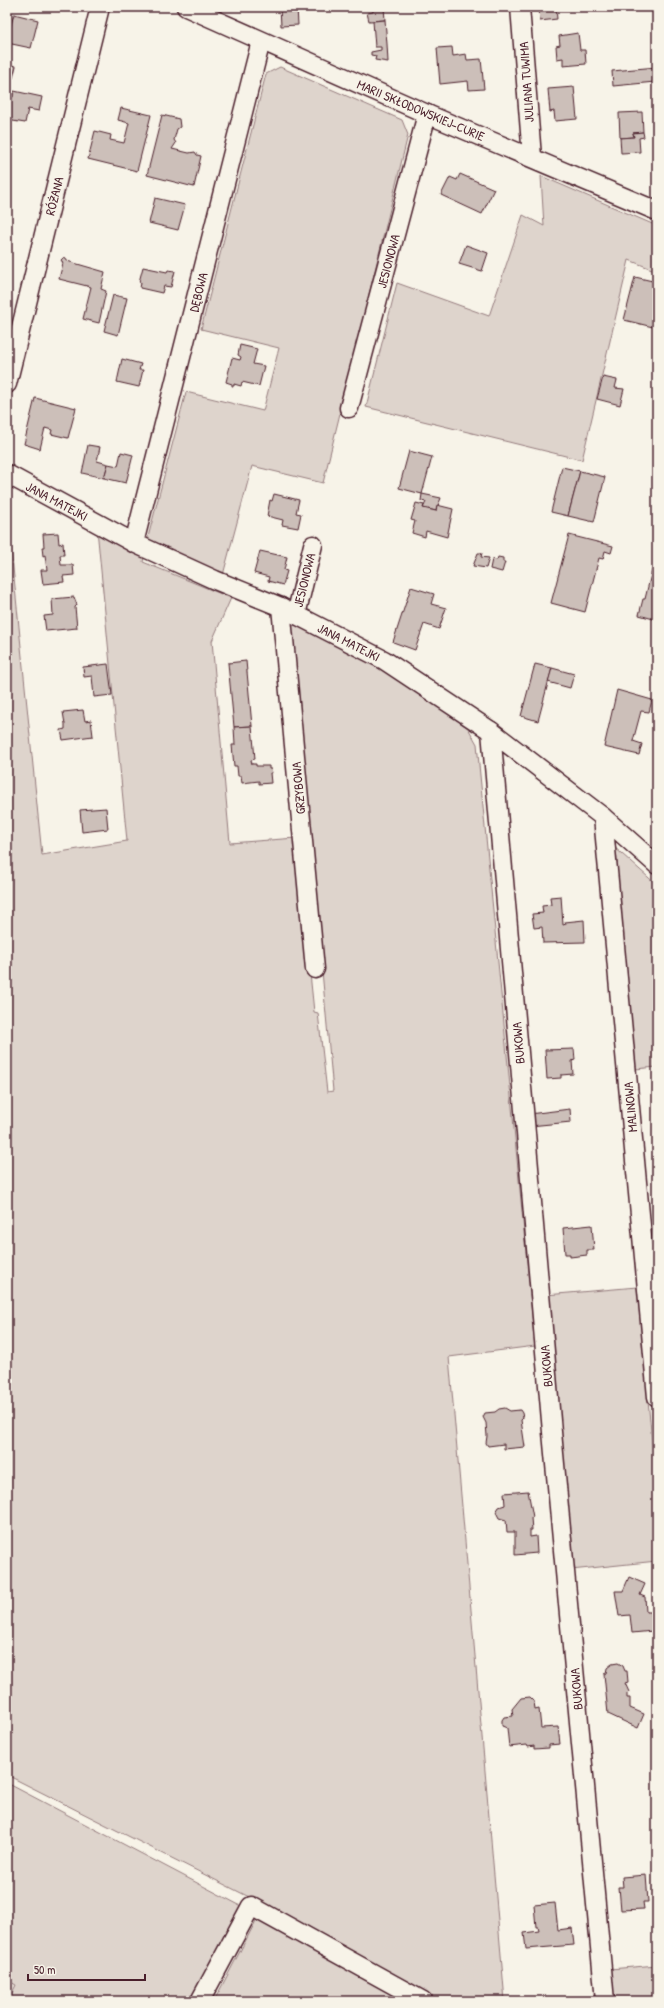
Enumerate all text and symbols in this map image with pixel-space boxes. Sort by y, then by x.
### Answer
street label: JULIANA TUWIMA [514,40,538,123]
street label: MARII SKŁODOWSKIEJ-CURIE [354,75,488,145]
street label: RÓŻANA [41,174,68,217]
street label: JESIONOWA [372,231,404,290]
street label: DĘBOWA [184,270,212,314]
street label: JANA MATEJKI [23,477,91,525]
street label: JESIONOWA [289,550,320,609]
street label: JANA MATEJKI [315,619,383,665]
street label: GRZYBOWA [287,760,309,815]
street label: BUKOWA [507,1021,529,1065]
street label: MALINOWA [619,1080,641,1133]
street label: BUKOWA [535,1344,557,1388]
street label: BUKOWA [565,1667,587,1711]
scale bar [28,1956,145,1982]
text: 50 m [34,1961,55,1978]

